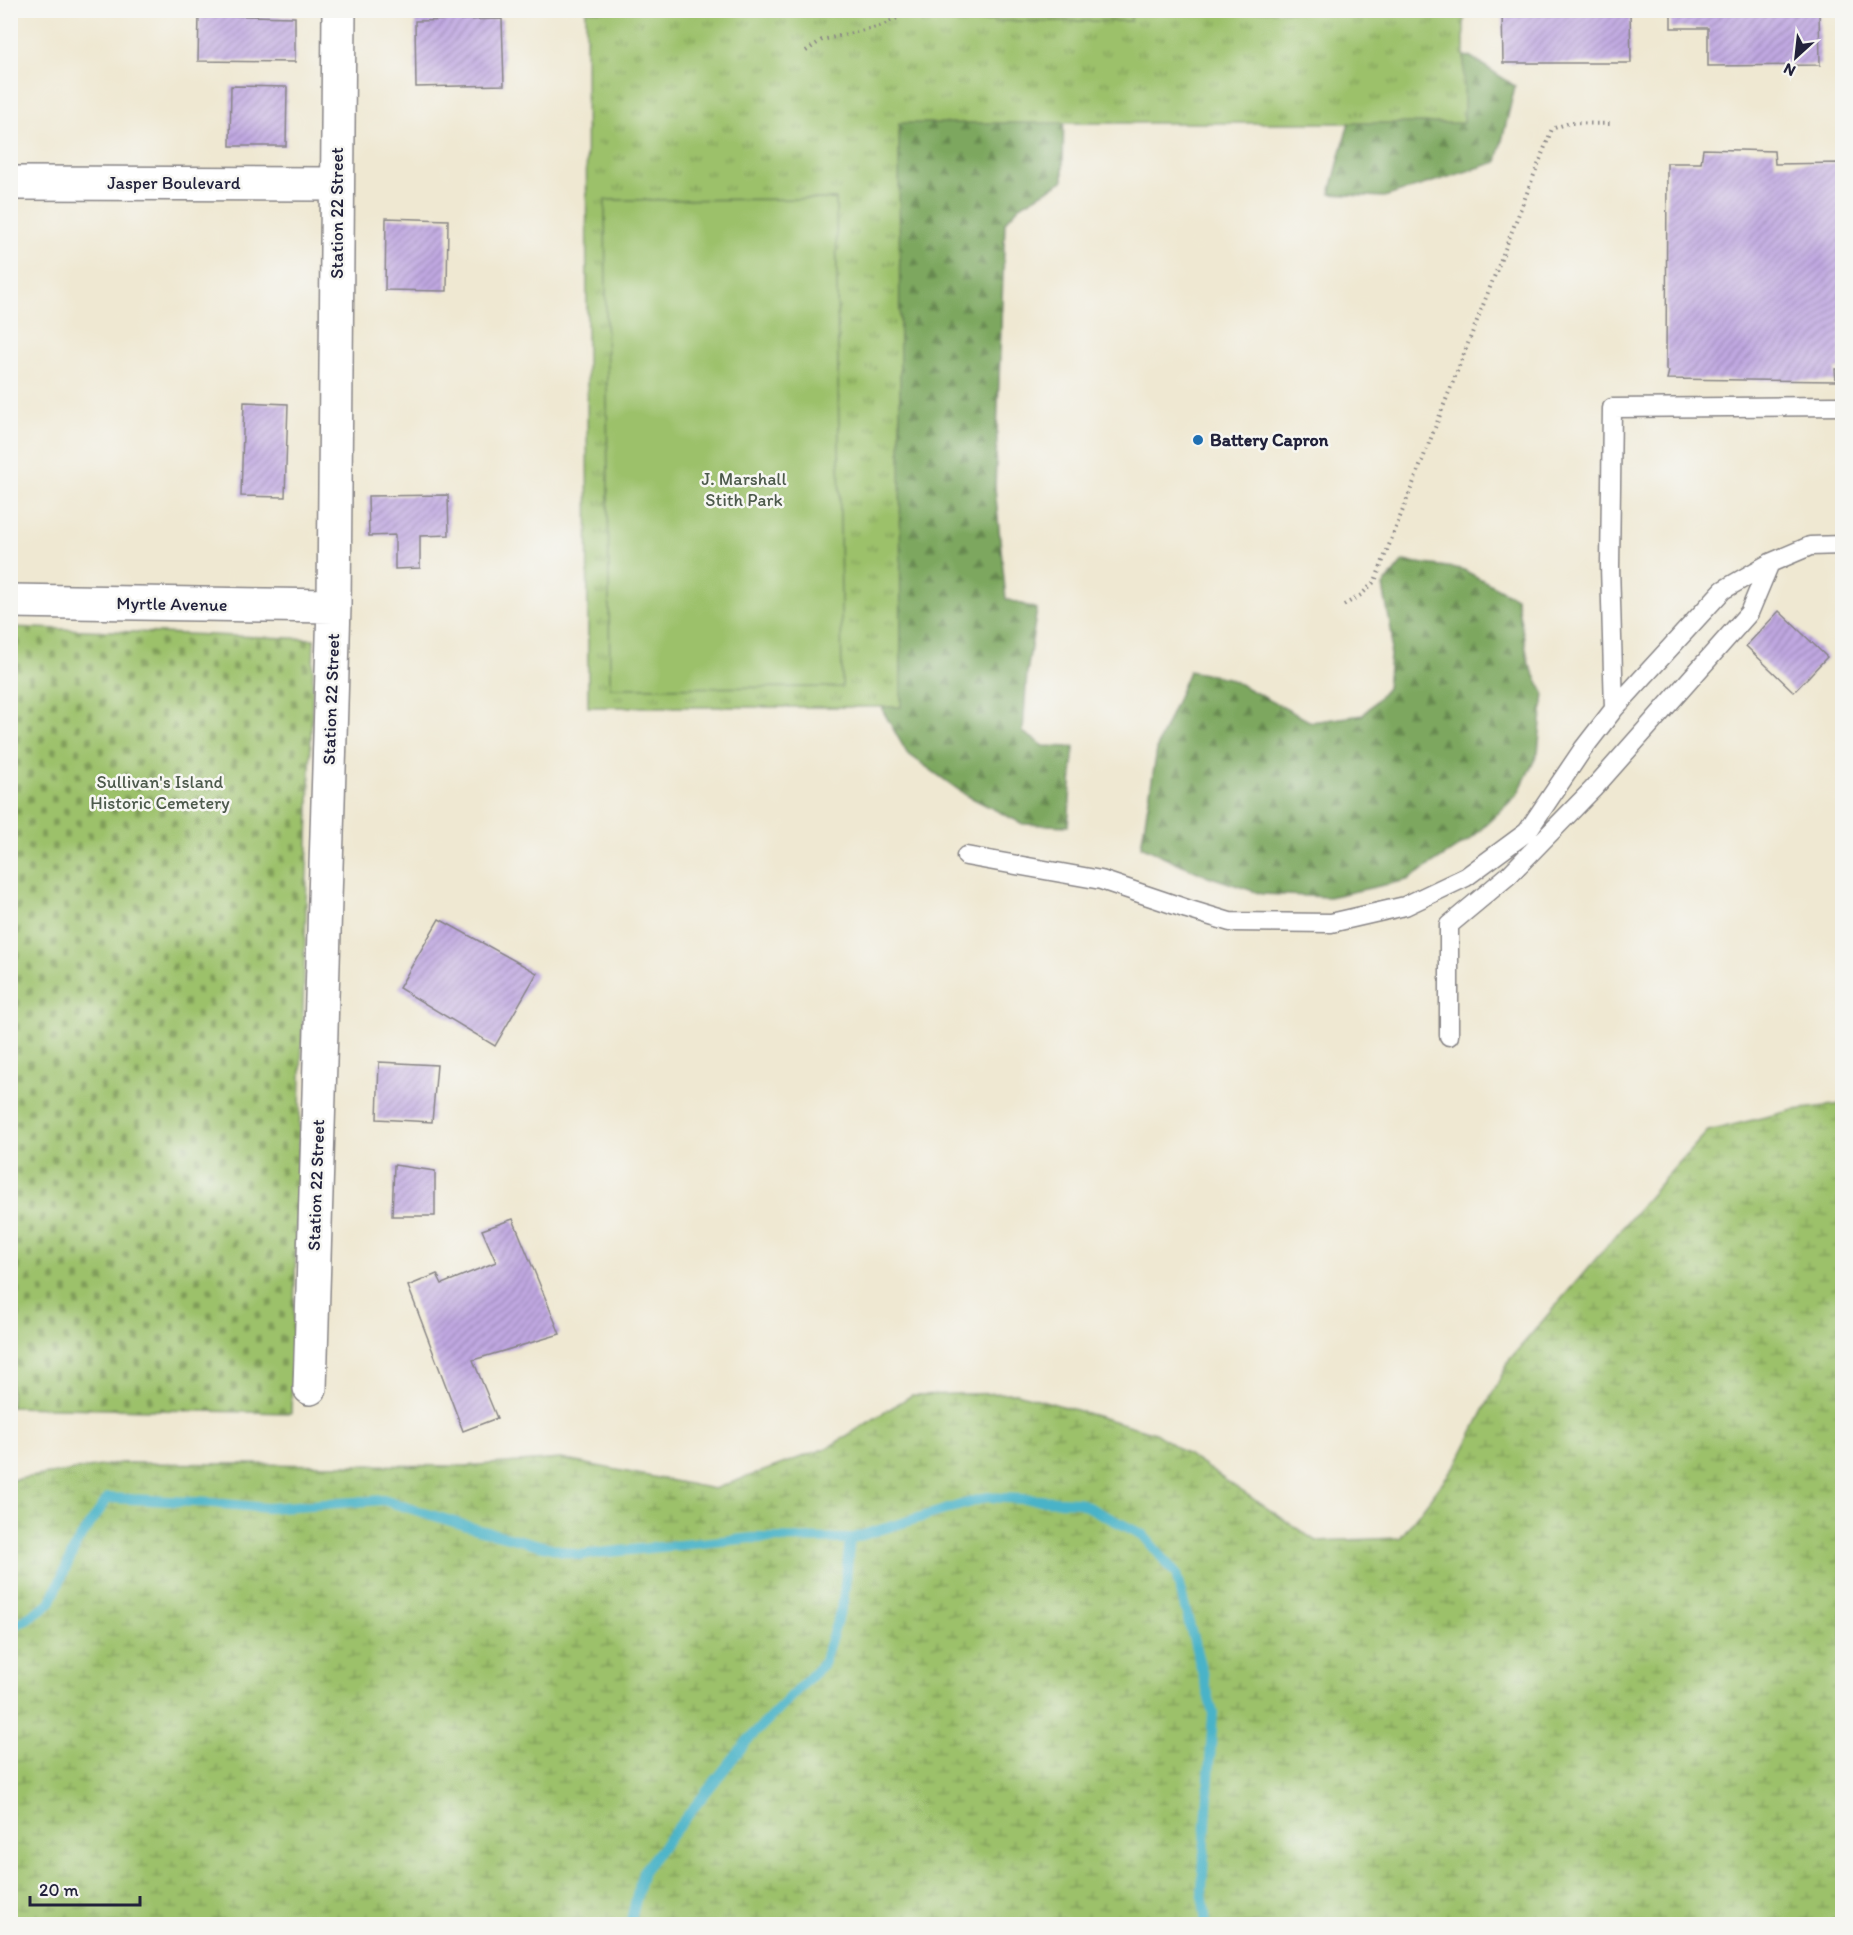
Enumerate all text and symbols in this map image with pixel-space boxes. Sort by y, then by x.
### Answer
north arrow [1766,27,1826,87]
text: N [1780,59,1799,81]
street label: Station 22 Street [326,147,348,279]
street label: Jasper Boulevard [107,172,241,194]
place label: Battery Capron [1210,429,1329,451]
marker: Battery Capron [1191,433,1205,447]
park label: J. Marshall Stith Park [702,468,786,511]
street label: Myrtle Avenue [116,592,228,616]
street label: Station 22 Street [318,633,344,765]
park label: Sullivan's Island Historic Cemetery [90,771,230,814]
street label: Station 22 Street [303,1119,329,1251]
scale bar [30,1869,140,1907]
text: 20 m [39,1879,79,1901]

